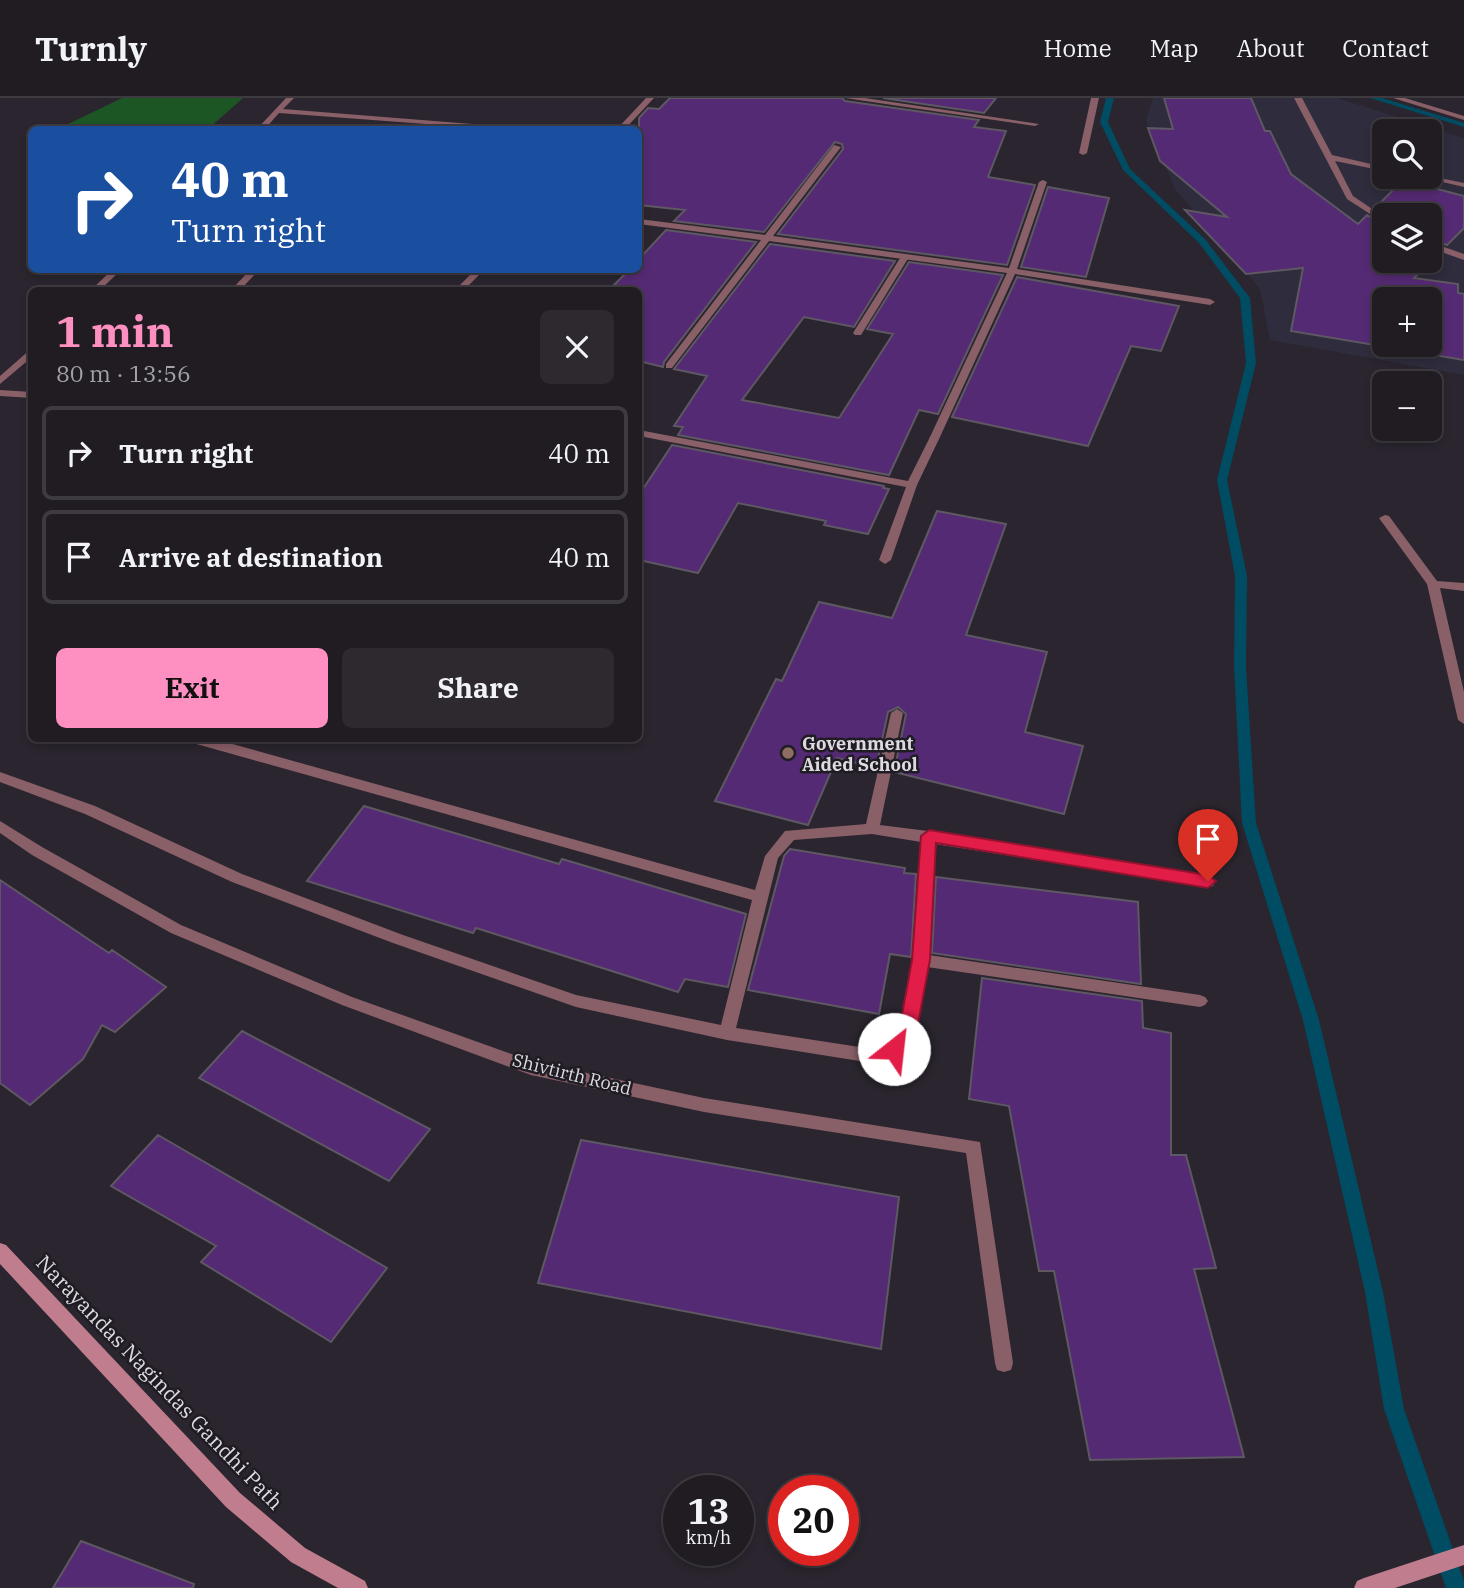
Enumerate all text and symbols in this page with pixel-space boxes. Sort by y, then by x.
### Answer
text: Turnly [35,27,147,70]
text: Home [1044,32,1112,64]
text: Map [1150,32,1198,64]
text: About [1236,32,1304,64]
text: Contact [1342,32,1429,64]
map controls [1372,119,1442,441]
button: search [1372,119,1442,189]
text: 40 m [171,147,289,210]
icon: right [56,154,147,245]
button: layers [1372,203,1442,273]
text: Turn right [171,209,326,251]
button: + [1372,287,1442,357]
text: 1 min [56,304,174,359]
button: close [540,310,614,384]
text: 80 m · 13:56 [56,358,191,388]
button: − [1372,371,1442,441]
icon: right [60,434,98,472]
text: Turn right [119,436,253,470]
text: 40 m [548,436,610,470]
icon: arrive [60,538,98,576]
text: Arrive at destination [119,540,383,574]
text: 40 m [548,540,610,574]
button: Exit [56,648,328,728]
button: Share [342,648,614,728]
place label: Government Aided School [802,732,918,776]
marker: Government Aided School [780,745,796,761]
pin [1178,809,1238,881]
icon: arrive [1189,820,1227,858]
position arrow [857,1012,931,1086]
street label: Shivtirth Road [510,1048,634,1100]
street label: Narayandas Nagindas Gandhi Path [30,1249,290,1515]
speed limit sign: 20 [768,1475,859,1566]
text: 13 [687,1488,730,1534]
text: km/h [686,1526,731,1549]

